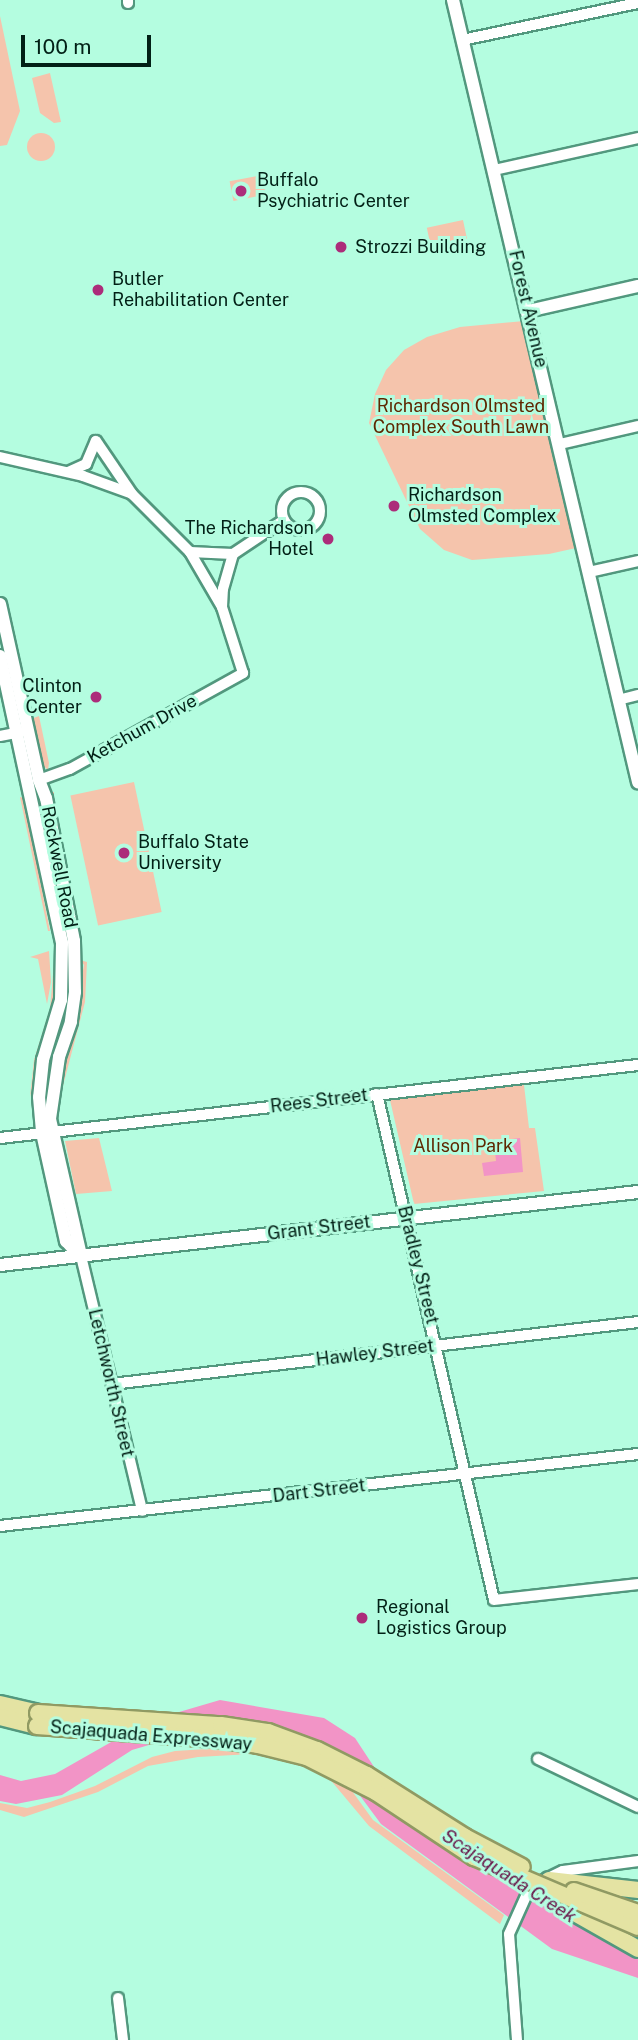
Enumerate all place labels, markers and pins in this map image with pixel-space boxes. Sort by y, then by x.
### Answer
place label: Buffalo Psychiatric Center [257,170,410,212]
marker: Buffalo Psychiatric Center [231,181,251,201]
place label: Strozzi Building [355,236,486,258]
marker: Strozzi Building [333,239,349,255]
place label: Butler Rehabilitation Center [112,269,289,312]
marker: Butler Rehabilitation Center [90,282,106,298]
place label: Richardson Olmsted Complex [408,485,556,528]
marker: Richardson Olmsted Complex [386,498,402,514]
place label: The Richardson Hotel [185,518,314,560]
marker: The Richardson Hotel [320,531,336,547]
place label: Clinton Center [22,676,82,718]
marker: Clinton Center [88,689,104,705]
place label: Buffalo State University [138,832,249,874]
marker: Buffalo State University [116,845,132,861]
place label: Regional Logistics Group [376,1597,507,1640]
marker: Regional Logistics Group [354,1610,370,1626]

